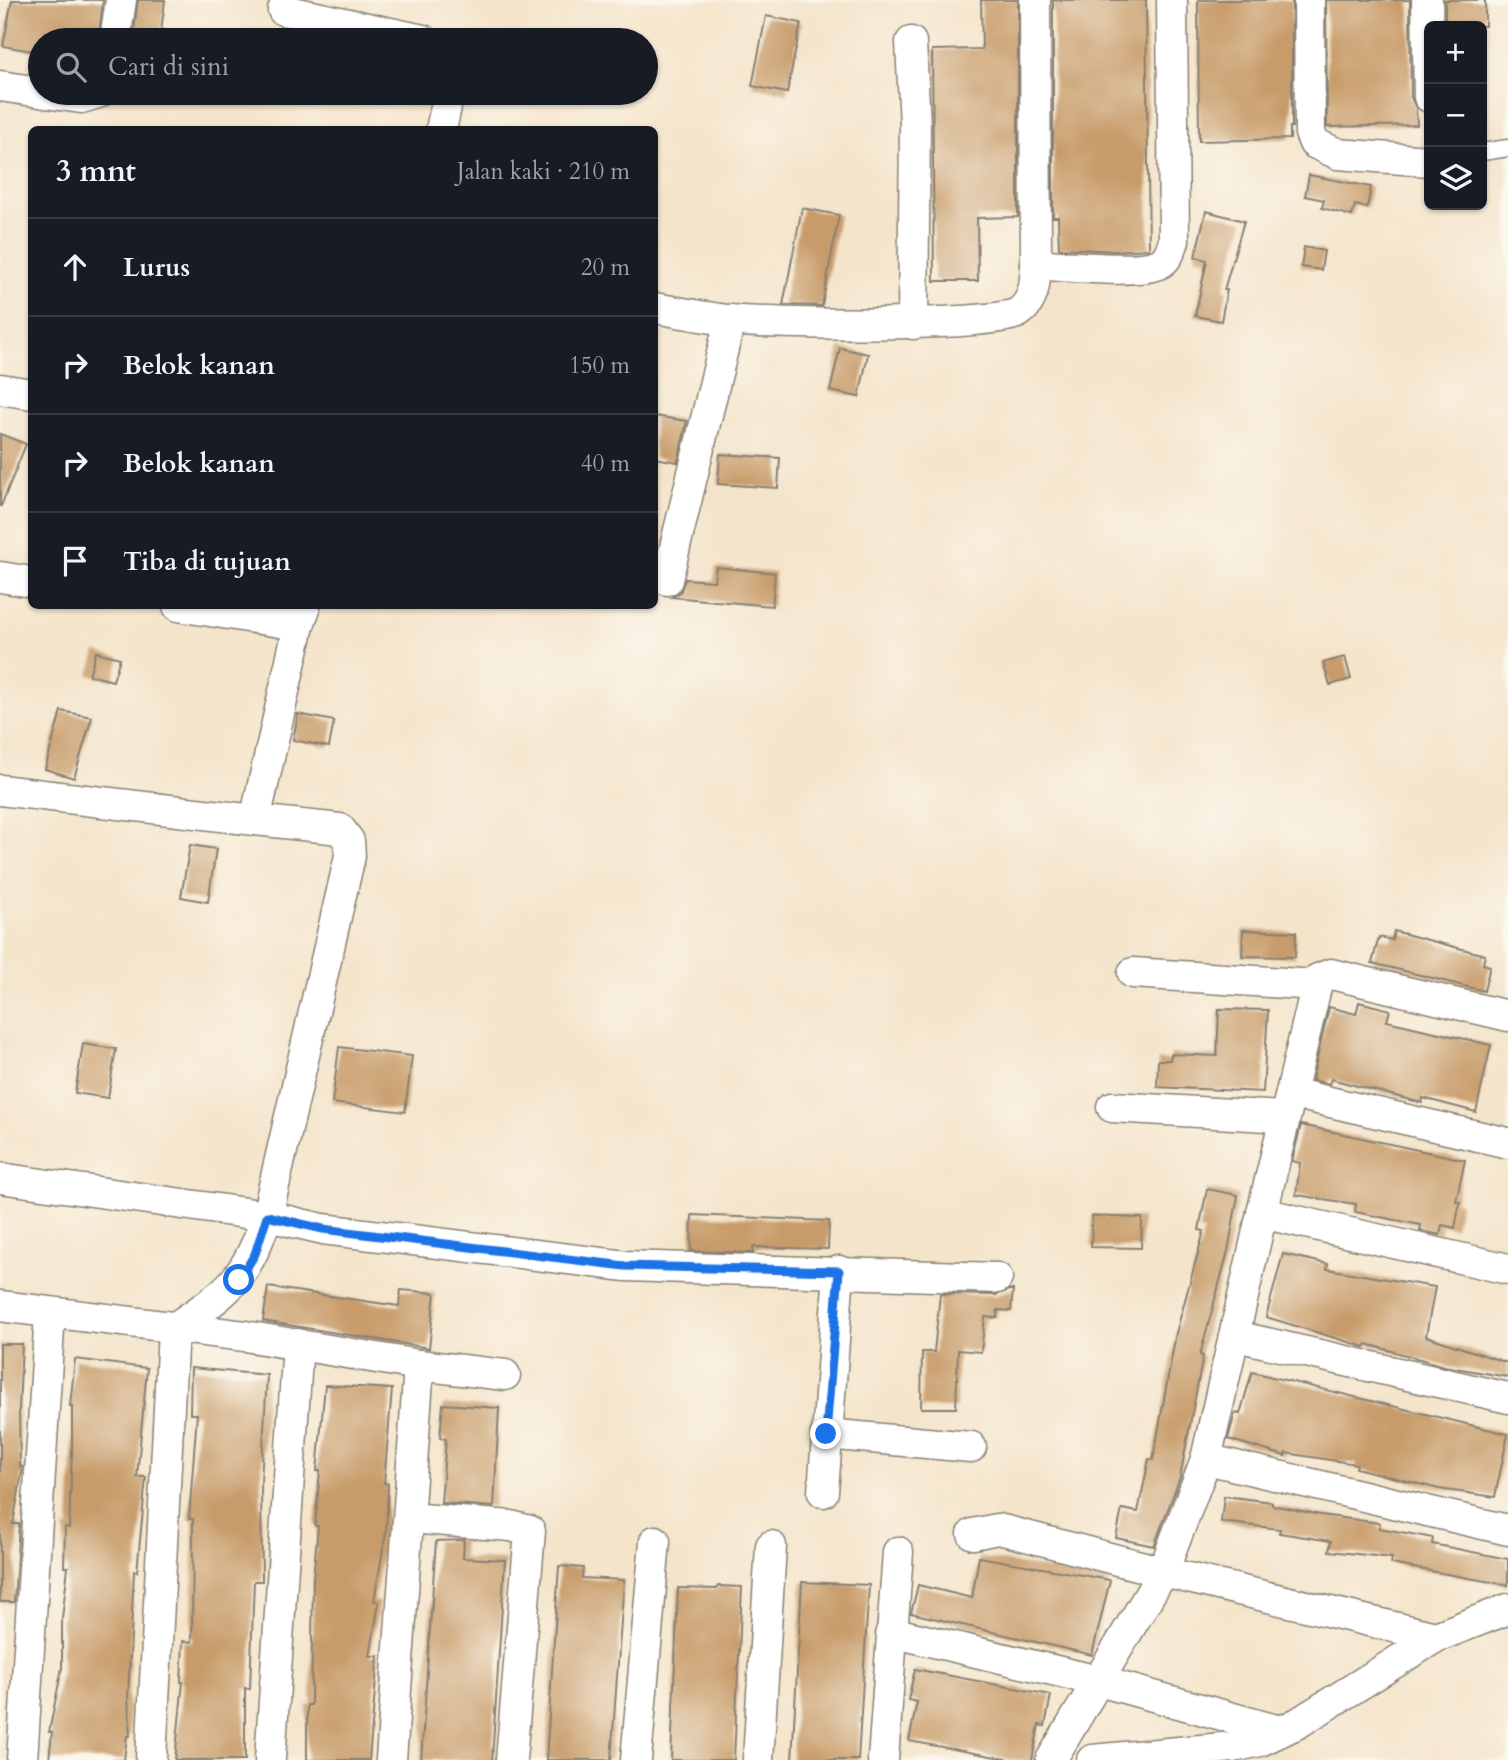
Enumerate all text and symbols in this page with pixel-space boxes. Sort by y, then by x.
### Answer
map controls [1424,21,1487,210]
button: + [1424,21,1487,84]
search box [28,28,658,105]
icon: search [52,48,90,86]
text: Cari di sini [108,49,229,84]
button: − [1424,84,1487,147]
button: layers [1424,147,1487,210]
text: 3 mnt [56,151,136,192]
text: Jalan kaki · 210 m [457,156,630,187]
icon: ahead [56,248,94,286]
text: Lurus [123,250,190,285]
text: 20 m [581,252,630,283]
icon: right [56,346,94,384]
text: Belok kanan [123,348,275,383]
text: 150 m [569,350,630,381]
icon: right [56,444,94,482]
text: Belok kanan [123,446,275,481]
text: 40 m [581,448,630,479]
icon: arrive [56,542,94,580]
text: Tiba di tujuan [123,544,291,579]
route start [223,1264,254,1295]
route end [810,1418,841,1449]

